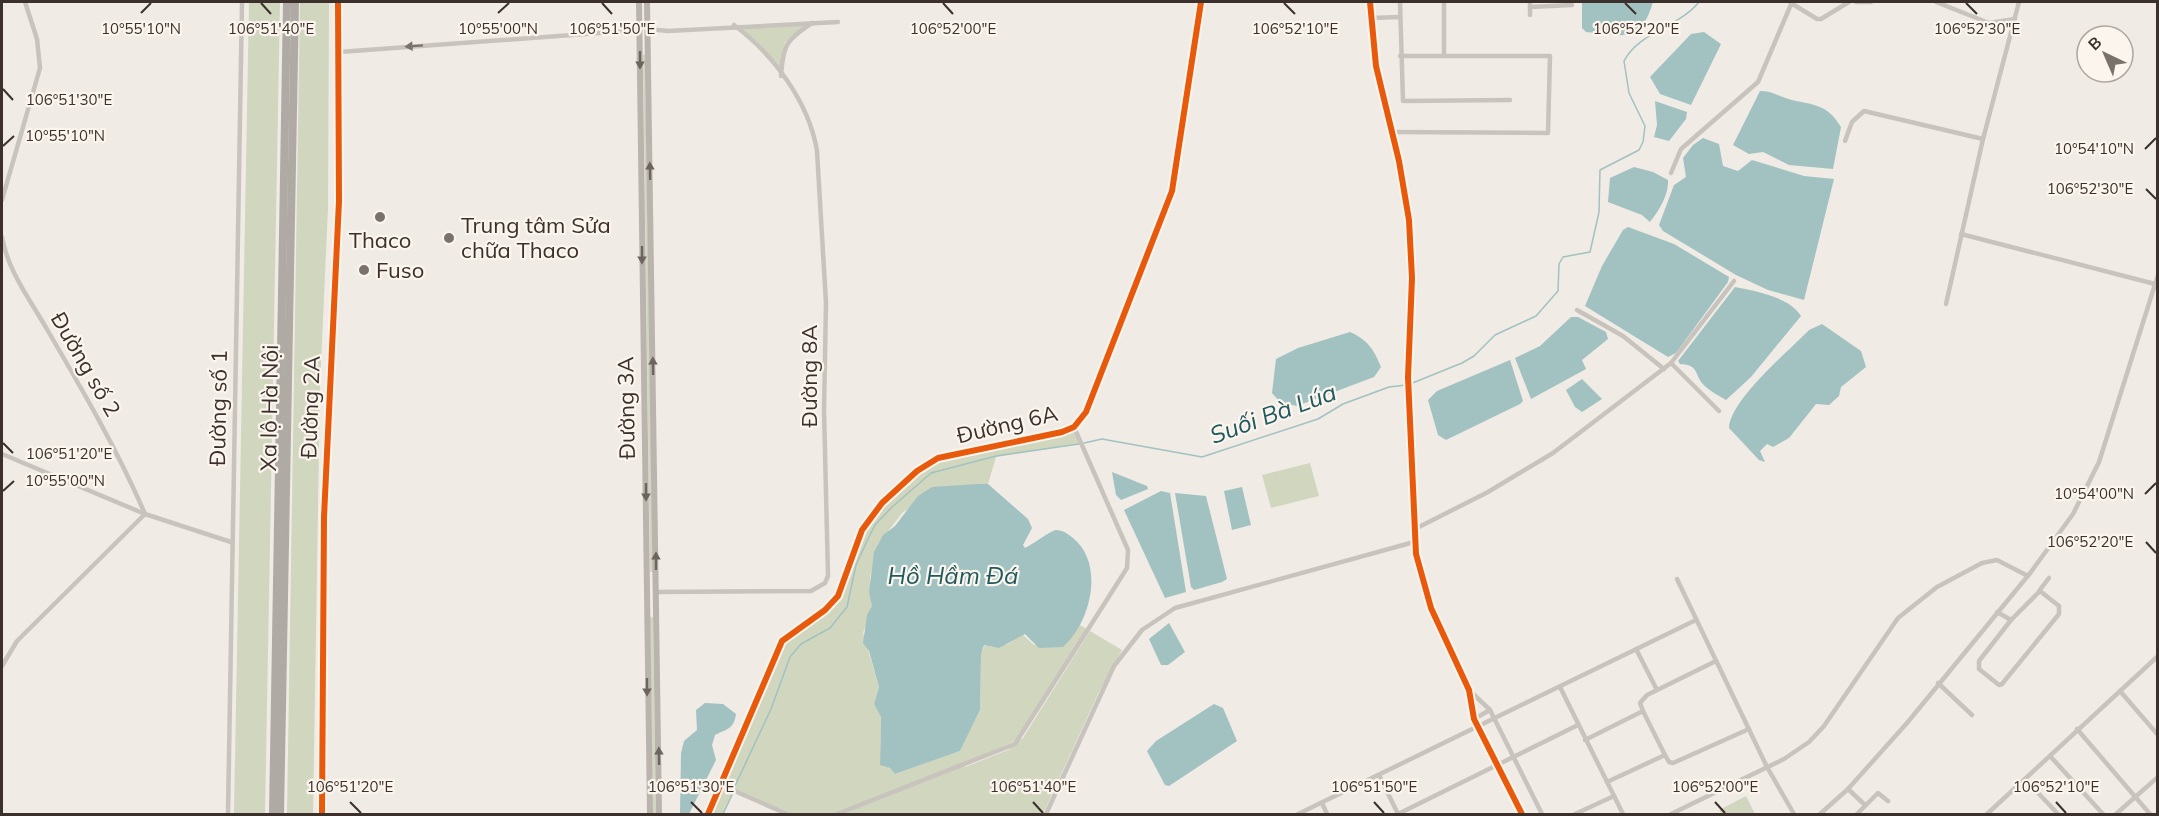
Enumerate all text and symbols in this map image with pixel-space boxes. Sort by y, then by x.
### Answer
text: 10°55'10"N [101,19,181,38]
text: 106°51'40"E [228,19,314,38]
text: 10°55'00"N [458,19,538,38]
text: 106°51'50"E [569,19,655,38]
text: 106°52'00"E [910,19,996,38]
text: 106°52'10"E [1252,19,1338,38]
text: 106°52'20"E [1593,19,1679,38]
text: 106°52'30"E [1934,19,2020,38]
north arrow [2075,24,2135,84]
text: B [2084,32,2105,54]
one-way arrow [405,42,424,51]
one-way arrow [635,50,645,69]
text: 106°51'30"E [26,90,112,109]
text: 10°55'10"N [25,126,105,145]
text: 10°54'10"N [2054,139,2134,158]
one-way arrow [645,162,655,181]
text: 106°52'30"E [2047,179,2133,198]
marker: Thaco [373,210,387,224]
place label: Trung tâm Sửa chữa Thaco [461,211,611,264]
place label: Thaco [349,226,411,254]
marker: Trung tâm Sửa chữa Thaco [442,231,456,245]
one-way arrow [637,245,647,264]
place label: Fuso [376,256,424,284]
marker: Fuso [357,263,371,277]
street label: Đường số 2 [45,307,127,421]
street label: Đường 8A [795,325,823,427]
street label: Xa lộ Hà Nội [254,344,284,472]
street label: Đường số 1 [203,350,233,466]
street label: Đường 2A [294,355,326,459]
street label: Đường 3A [611,356,641,460]
one-way arrow [648,357,658,376]
water label: Suối Bà Lúa [1205,376,1340,450]
street label: Đường 6A [954,399,1060,449]
text: 106°51'20"E [26,444,112,463]
text: 10°55'00"N [25,471,105,490]
one-way arrow [641,482,651,501]
text: 10°54'00"N [2054,484,2134,503]
text: 106°52'20"E [2047,532,2133,551]
one-way arrow [651,552,661,571]
water label: Hồ Hầm Đá [888,560,1018,590]
one-way arrow [642,677,652,696]
one-way arrow [654,747,663,766]
text: 106°51'20"E [307,777,393,796]
text: 106°51'30"E [648,777,734,796]
text: 106°51'40"E [990,777,1076,796]
text: 106°51'50"E [1331,777,1417,796]
text: 106°52'00"E [1672,777,1758,796]
text: 106°52'10"E [2013,777,2099,796]

